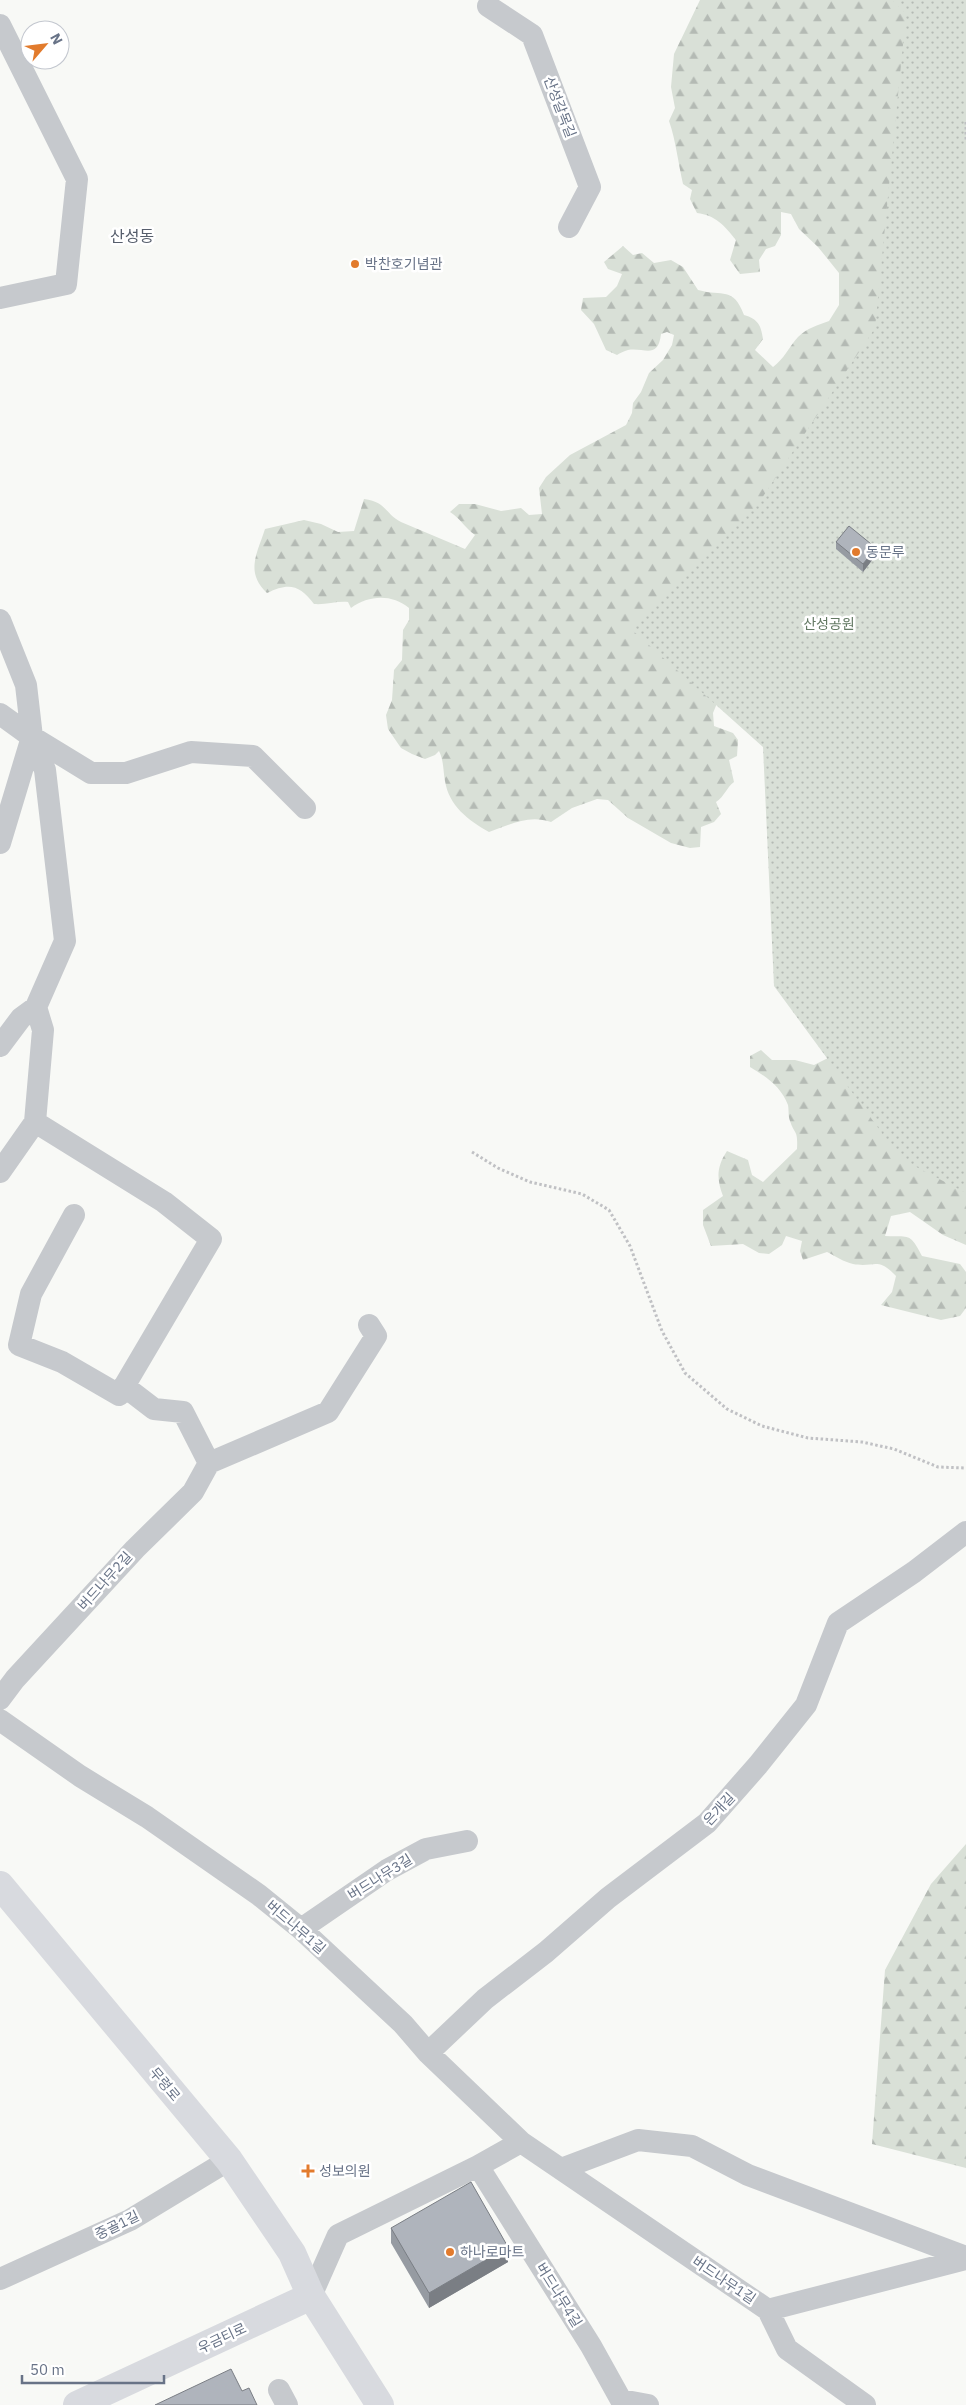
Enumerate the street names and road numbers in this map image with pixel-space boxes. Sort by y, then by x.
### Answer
street label: 산성갈목길 [540,74,580,140]
street label: 버드나무2길 [74,1548,136,1614]
street label: 은개길 [699,1789,739,1829]
street label: 버드나무3길 [344,1850,416,1904]
street label: 버드나무1길 [263,1896,329,1958]
street label: 무령로 [146,2063,184,2105]
street label: 중골1길 [92,2207,142,2243]
street label: 버드나무1길 [689,2252,759,2308]
street label: 버드나무4길 [532,2259,586,2331]
street label: 우금티로 [195,2319,249,2357]

